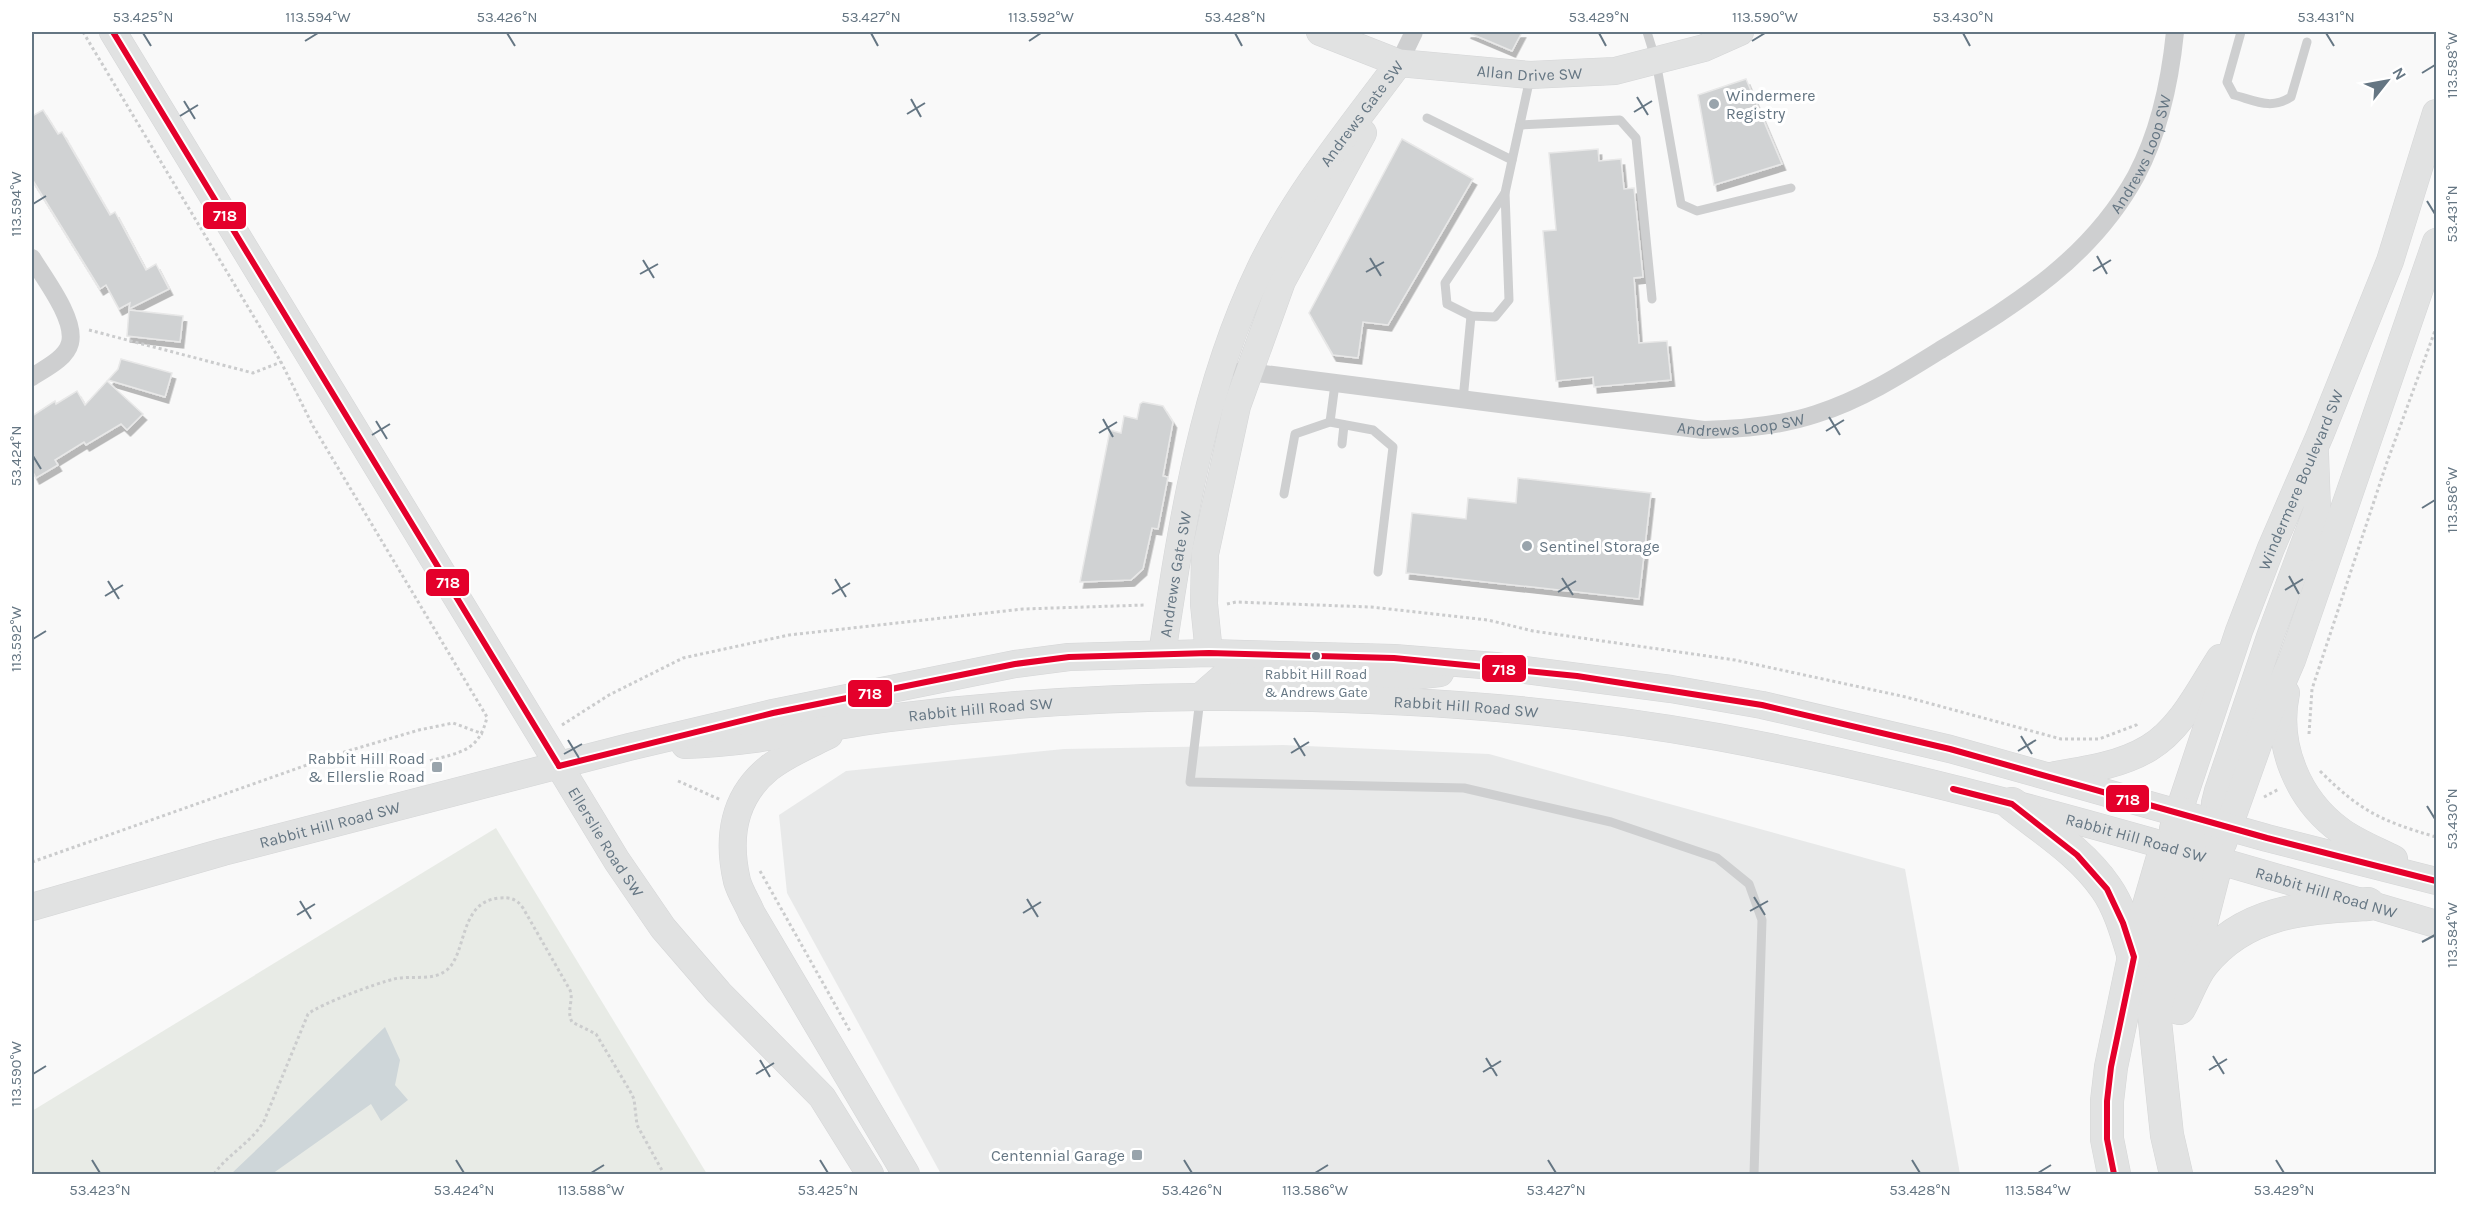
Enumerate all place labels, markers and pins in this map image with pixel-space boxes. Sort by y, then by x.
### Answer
place label: Windermere Registry [1726,86,1815,123]
marker: Windermere Registry [1707,97,1721,111]
place label: Sentinel Storage [1539,537,1660,556]
marker: Sentinel Storage [1520,539,1534,553]
marker: Rabbit Hill Road & Andrews Gate [1310,650,1322,662]
place label: Rabbit Hill Road & Andrews Gate [1264,666,1368,701]
place label: Rabbit Hill Road & Ellerslie Road [308,749,425,786]
marker: Rabbit Hill Road & Ellerslie Road [430,760,444,774]
place label: Centennial Garage [991,1146,1125,1165]
marker: Centennial Garage [1130,1148,1144,1162]

